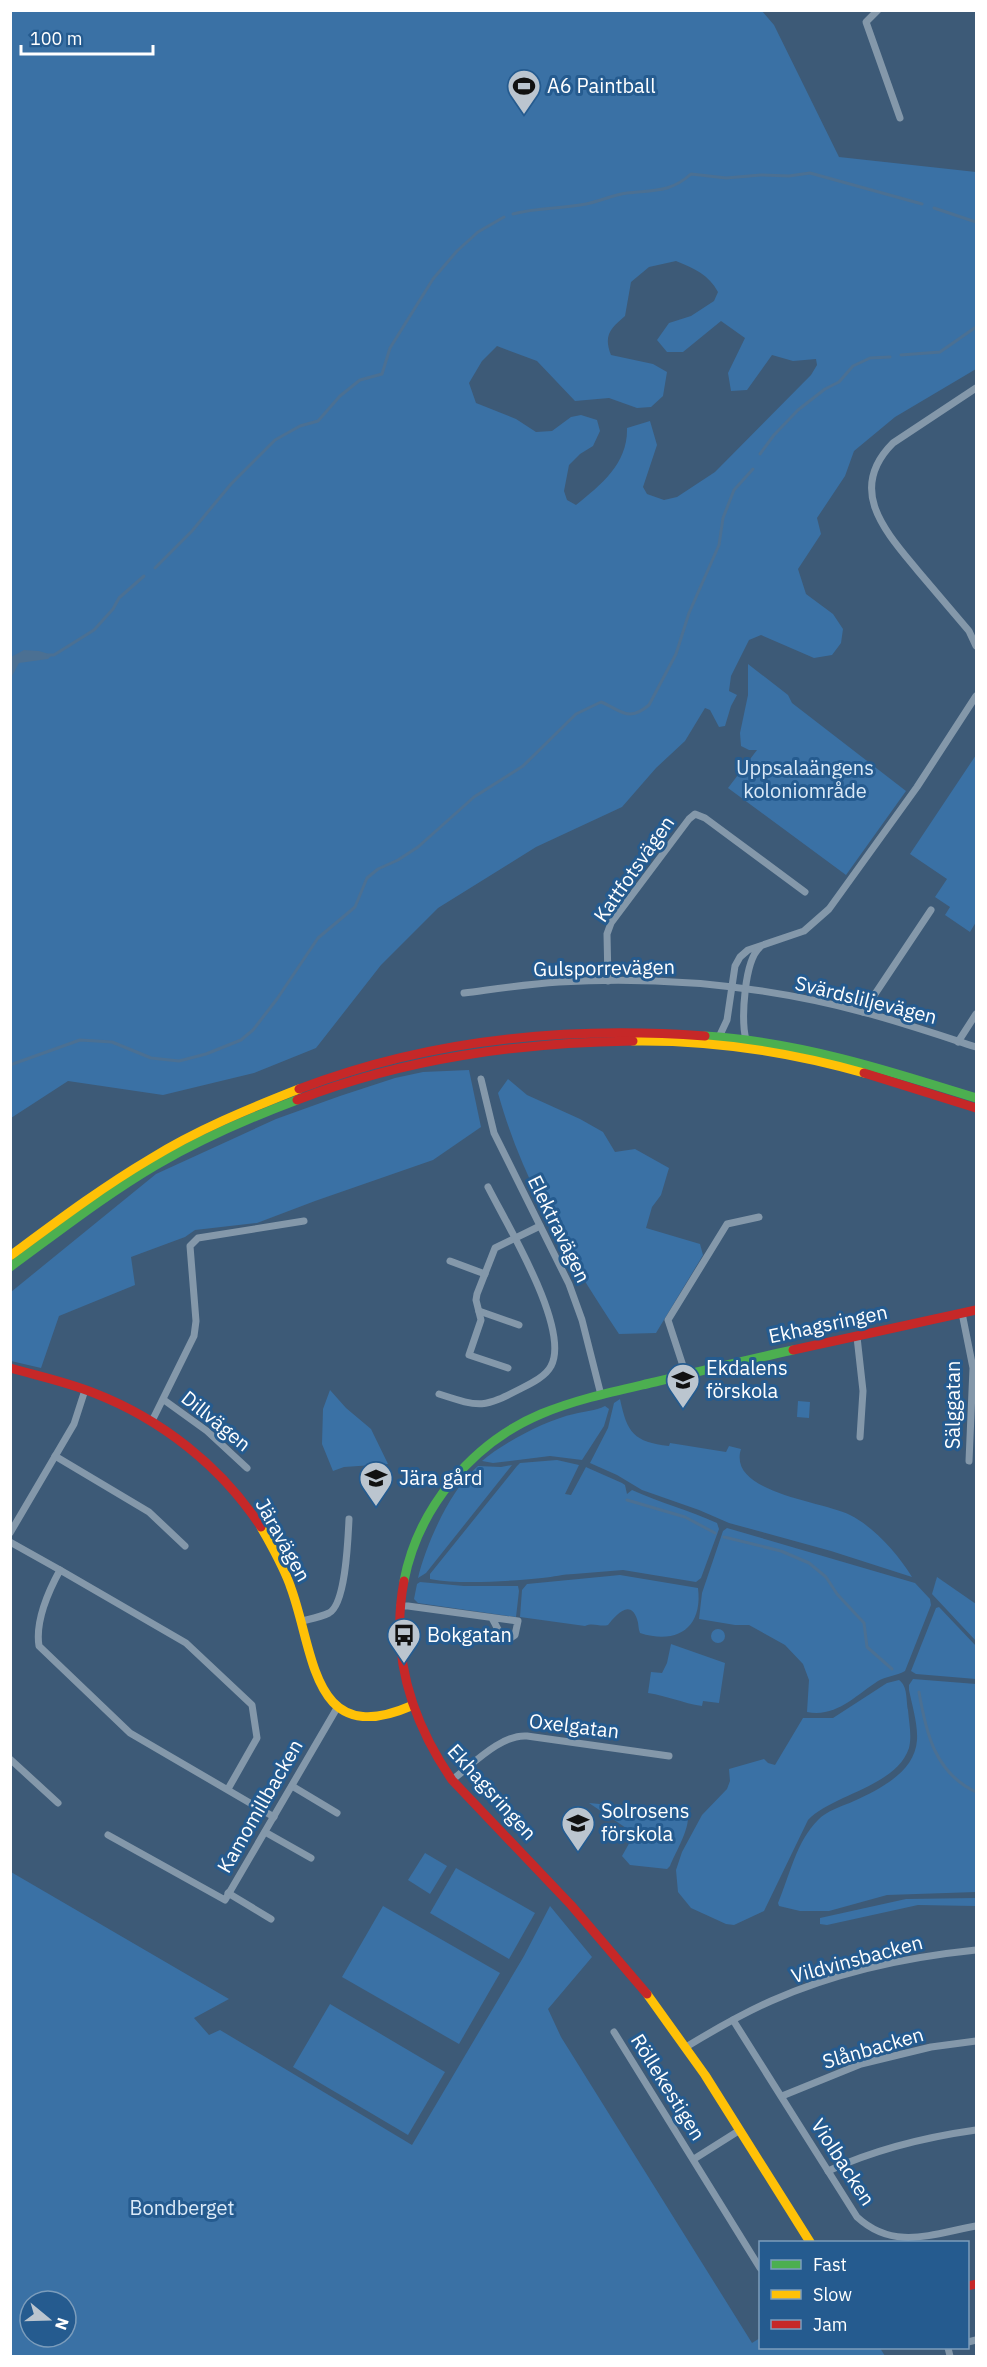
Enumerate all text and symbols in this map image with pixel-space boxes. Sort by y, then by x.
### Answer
scale bar [21,18,153,56]
text: 100 m [30,27,82,50]
sports icon: A6 Paintball [506,68,542,115]
place label: A6 Paintball [547,72,656,99]
park label: Uppsalaängens koloniområde [736,754,874,804]
street label: Kattfotsvägen [587,810,680,927]
street label: Gulsporrevägen [533,953,675,982]
street label: Svärdsliljevägen [792,969,940,1030]
street label: Elektravägen [522,1171,597,1287]
street label: Ekhagsringen [766,1298,890,1349]
place label: Ekdalens förskola [706,1354,788,1404]
street label: Sälggatan [939,1361,966,1449]
school or university icon: Ekdalens förskola [665,1362,701,1409]
street label: Dillvägen [176,1384,257,1457]
school or university icon: Jära gård [358,1460,394,1507]
place label: Jära gård [399,1464,483,1491]
street label: Järavägen [249,1493,317,1586]
bus stop icon: Bokgatan [386,1617,422,1664]
place label: Bokgatan [427,1621,512,1648]
street label: Oxelgatan [527,1707,621,1744]
street label: Kamomillbacken [210,1734,309,1877]
street label: Ekhagsringen [442,1738,543,1846]
place label: Solrosens förskola [601,1797,690,1847]
school or university icon: Solrosens förskola [560,1805,596,1852]
street label: Vildvinsbacken [788,1928,926,1989]
street label: Slånbacken [819,2020,927,2075]
street label: Röllekestigen [625,2028,712,2145]
street label: Violbacken [805,2113,882,2210]
park label: Bondberget [129,2194,235,2221]
legend [759,2241,969,2349]
text: Fast [813,2253,847,2276]
text: Slow [813,2283,852,2306]
north arrow [18,2289,78,2349]
text: Jam [813,2313,848,2336]
text: N [51,2315,74,2333]

